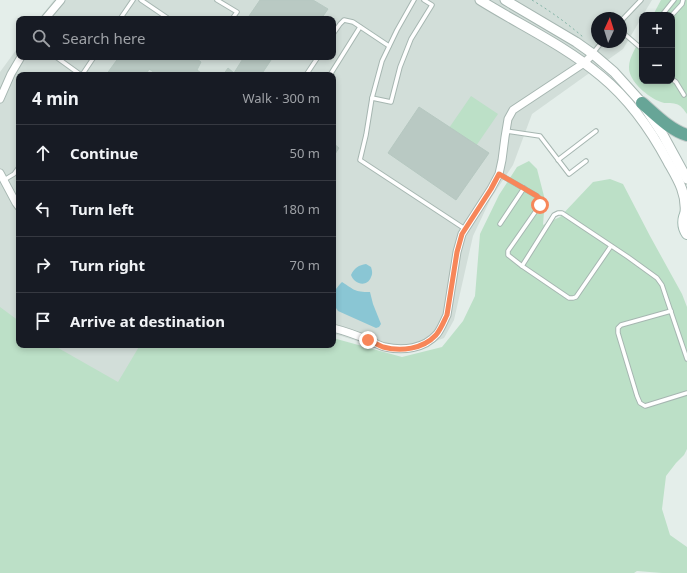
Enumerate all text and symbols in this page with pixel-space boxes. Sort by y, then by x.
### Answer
north arrow [591,12,627,48]
map controls [639,12,675,84]
button: + [639,12,675,48]
search box [16,16,336,60]
icon: search [30,27,52,49]
text: Search here [62,28,145,48]
button: − [639,48,675,84]
text: 4 min [32,87,79,110]
text: Walk · 300 m [242,89,320,107]
icon: ahead [32,142,54,164]
text: Continue [70,143,138,163]
text: 50 m [290,144,320,162]
route start [531,196,549,214]
icon: left [32,198,54,220]
text: Turn left [70,199,134,219]
text: 180 m [282,200,320,218]
icon: right [32,254,54,276]
text: Turn right [70,255,145,275]
text: 70 m [290,256,320,274]
icon: arrive [32,310,54,332]
text: Arrive at destination [70,311,225,331]
route end [359,331,377,349]

